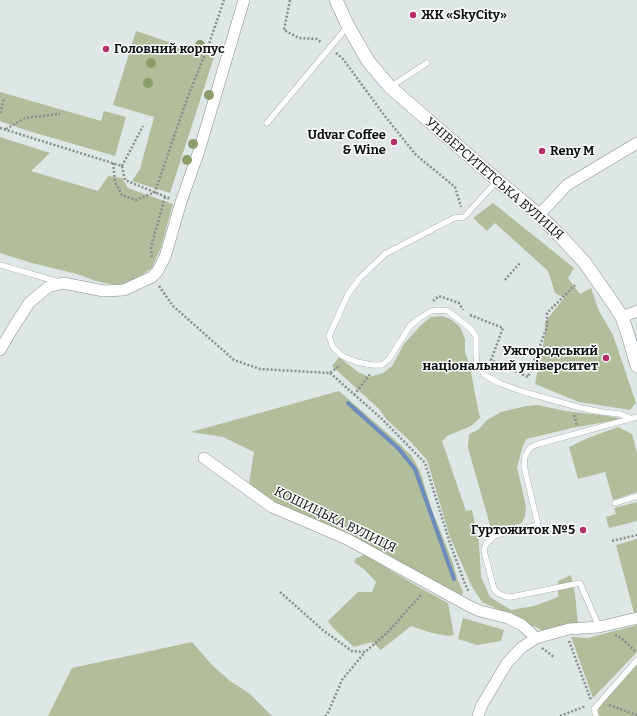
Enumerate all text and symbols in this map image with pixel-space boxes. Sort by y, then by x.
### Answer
place label: ЖК «SkyCity» [421,7,507,23]
marker: ЖК «SkyCity» [408,10,418,20]
place label: Головний корпус [114,41,225,57]
marker: Головний корпус [101,44,111,54]
street label: УНІВЕРСИТЕТСЬКА ВУЛИЦЯ [422,115,566,243]
place label: Udvar Coffee & Wine [307,127,386,158]
marker: Udvar Coffee & Wine [389,137,399,147]
place label: Reny M [550,143,594,159]
marker: Reny M [537,146,547,156]
place label: Ужгородський національний університет [423,343,598,374]
marker: Ужгородський національний університет [601,353,611,363]
street label: КОШИЦЬКА ВУЛИЦЯ [271,484,399,556]
place label: Гуртожиток №5 [471,522,575,538]
marker: Гуртожиток №5 [578,525,588,535]

